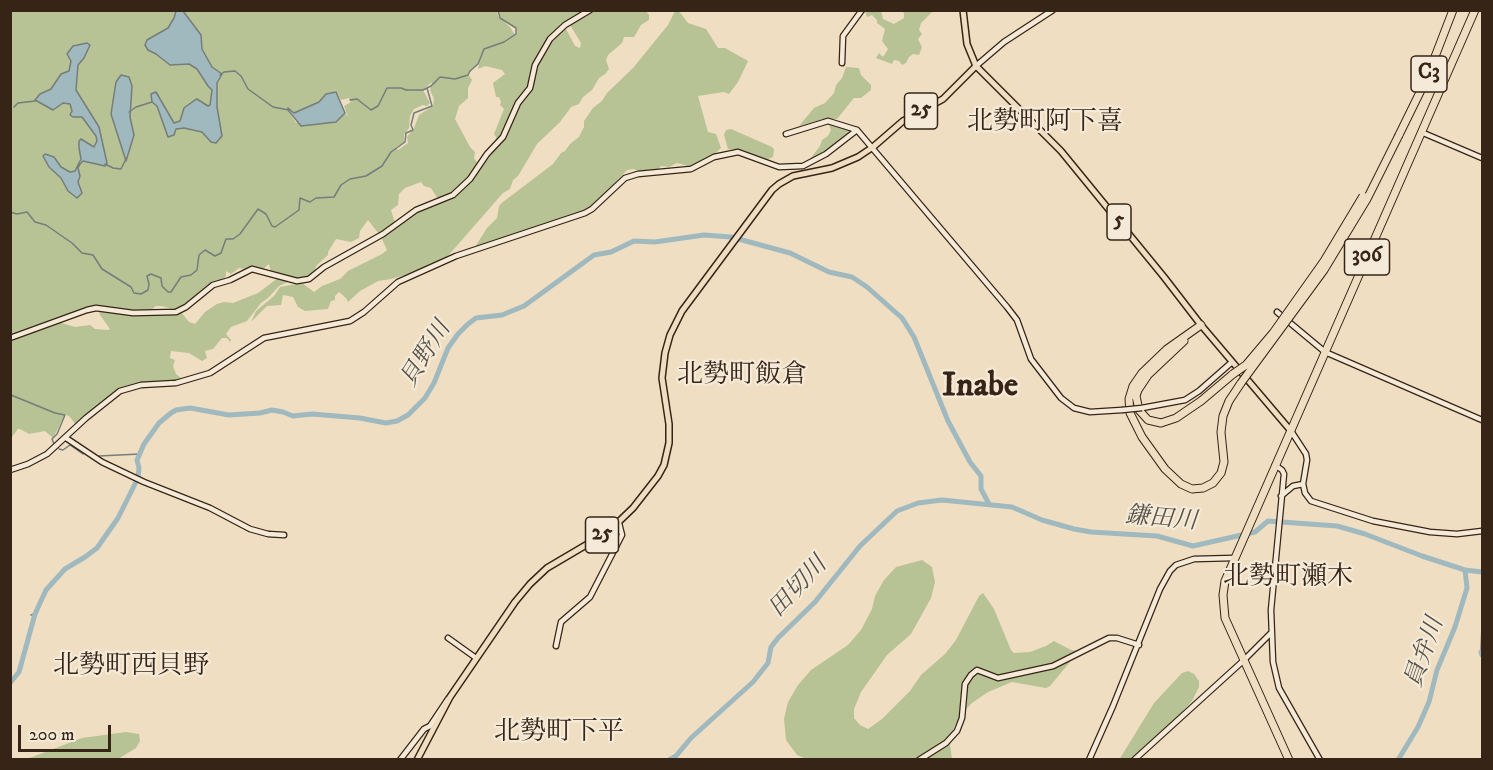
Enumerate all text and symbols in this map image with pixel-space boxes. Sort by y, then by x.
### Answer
road number: C3 [1411,56,1447,92]
road number: 25 [904,93,938,129]
district label: 北勢町阿下喜 [967,108,1123,140]
road number: 5 [1107,204,1131,240]
road number: 306 [1344,239,1390,275]
water label: 貝野川 [396,317,458,393]
district label: 北勢町飯倉 [677,361,807,393]
district label: Inabe [942,368,1018,408]
water label: 鎌田川 [1124,503,1198,537]
road number: 25 [586,517,618,553]
water label: 田切川 [764,552,834,624]
district label: 北勢町瀬木 [1223,563,1353,595]
water label: 員弁川 [1401,614,1451,692]
district label: 北勢町西貝野 [53,652,209,684]
scale bar [21,713,114,751]
district label: 北勢町下平 [494,718,624,750]
text: 200 m [29,724,75,746]

